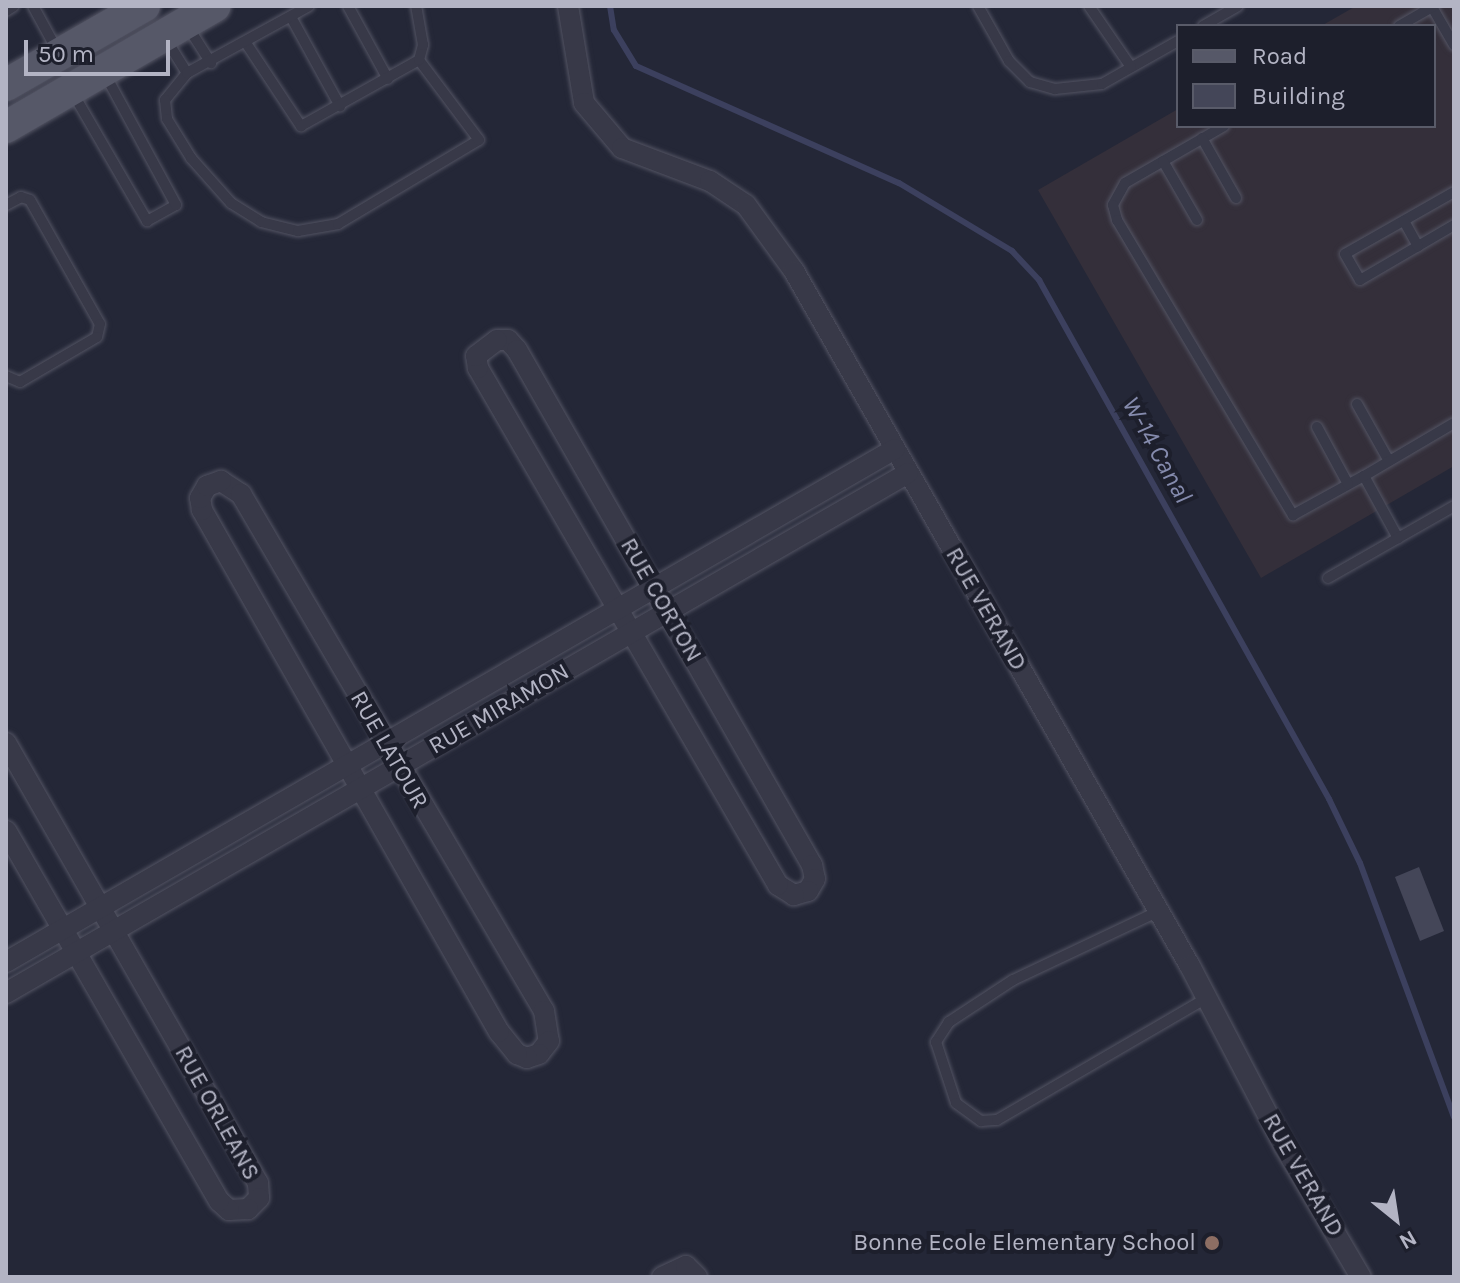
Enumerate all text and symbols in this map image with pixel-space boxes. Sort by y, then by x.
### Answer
scale bar [28,24,174,74]
legend [1176,24,1436,128]
text: 50 m [38,40,94,68]
text: Road [1252,42,1307,70]
text: Building [1252,82,1345,110]
water label: W-14 Canal [1115,391,1199,509]
street label: RUE CORTON [614,533,708,667]
street label: RUE VERAND [939,542,1033,676]
street label: RUE MIRAMON [424,657,574,761]
street label: RUE LATOUR [344,686,434,814]
street label: RUE ORLEANS [168,1041,266,1185]
street label: RUE VERAND [1256,1108,1350,1242]
north arrow [1356,1179,1436,1259]
text: N [1395,1225,1421,1255]
place label: Bonne Ecole Elementary School [853,1229,1196,1257]
marker: Bonne Ecole Elementary School [1203,1234,1221,1252]

